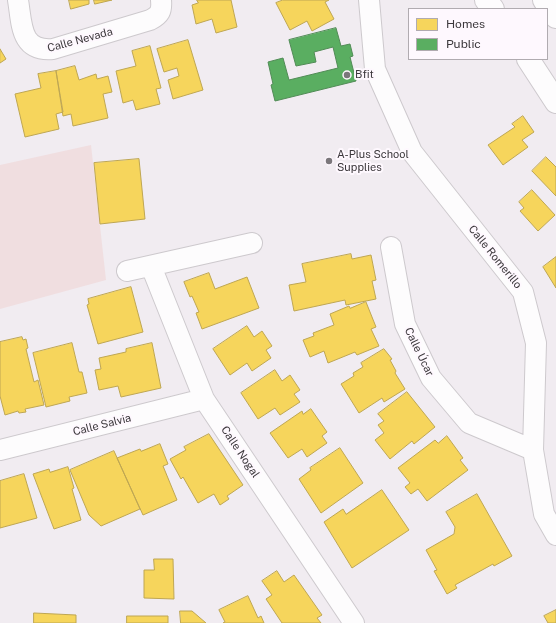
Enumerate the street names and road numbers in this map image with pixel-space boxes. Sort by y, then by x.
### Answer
street label: Calle Nevada [46,25,114,55]
street label: Calle Romerillo [465,223,525,291]
street label: Calle Úcar [402,325,436,379]
street label: Calle Salvia [71,411,133,439]
street label: Calle Nogal [218,424,262,480]

